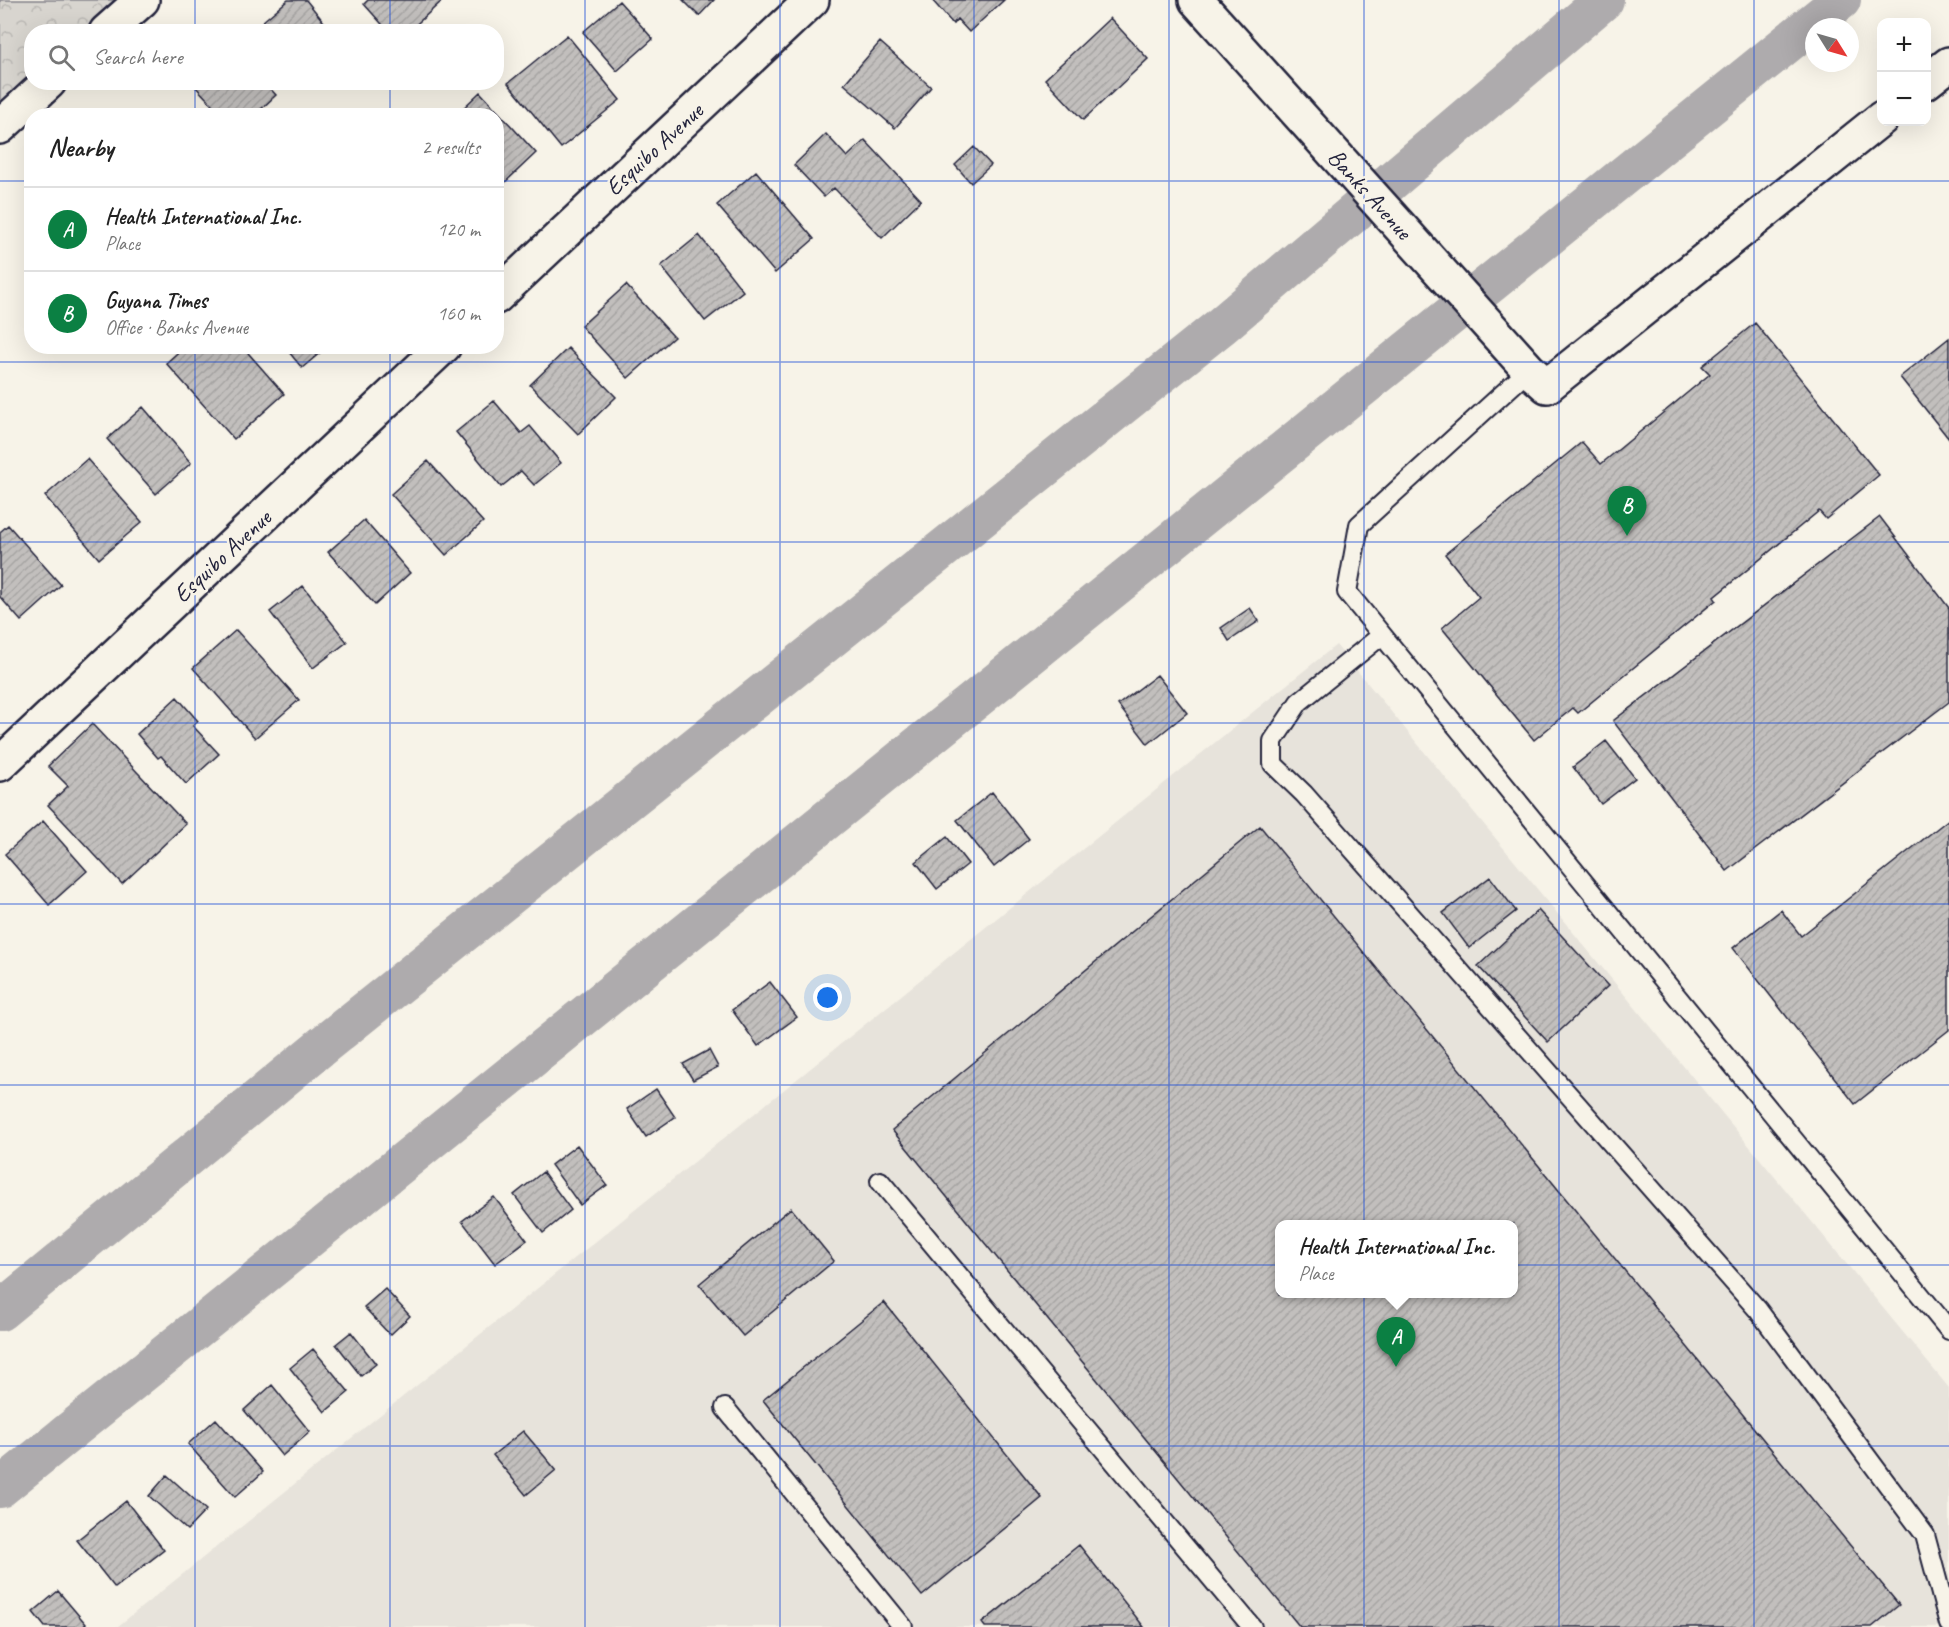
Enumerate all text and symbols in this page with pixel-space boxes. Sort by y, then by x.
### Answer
north arrow [1805,18,1859,72]
map controls [1877,18,1931,126]
button: + [1877,18,1931,72]
search box [24,24,504,90]
icon: search [45,41,78,74]
text: Search here [93,43,183,71]
button: − [1877,72,1931,126]
street label: Esquibo Avenue [599,95,711,202]
text: Nearby [48,131,113,164]
text: 2 results [421,135,480,160]
street label: Banks Avenue [1321,142,1420,247]
text: Health International Inc. [105,203,301,231]
text: A [62,217,73,242]
text: 120 m [437,217,480,242]
text: Place [105,231,140,256]
text: Guyana Times [105,287,207,315]
text: B [62,301,73,326]
text: 160 m [437,301,480,326]
text: Office · Banks Avenue [105,315,248,340]
pin: B [1608,486,1646,536]
street label: Esquibo Avenue [167,502,279,609]
your location [813,983,842,1012]
popup [1275,1220,1518,1298]
text: Health International Inc. [1298,1233,1495,1261]
text: Place [1298,1261,1334,1286]
pin: A [1376,1318,1416,1367]

